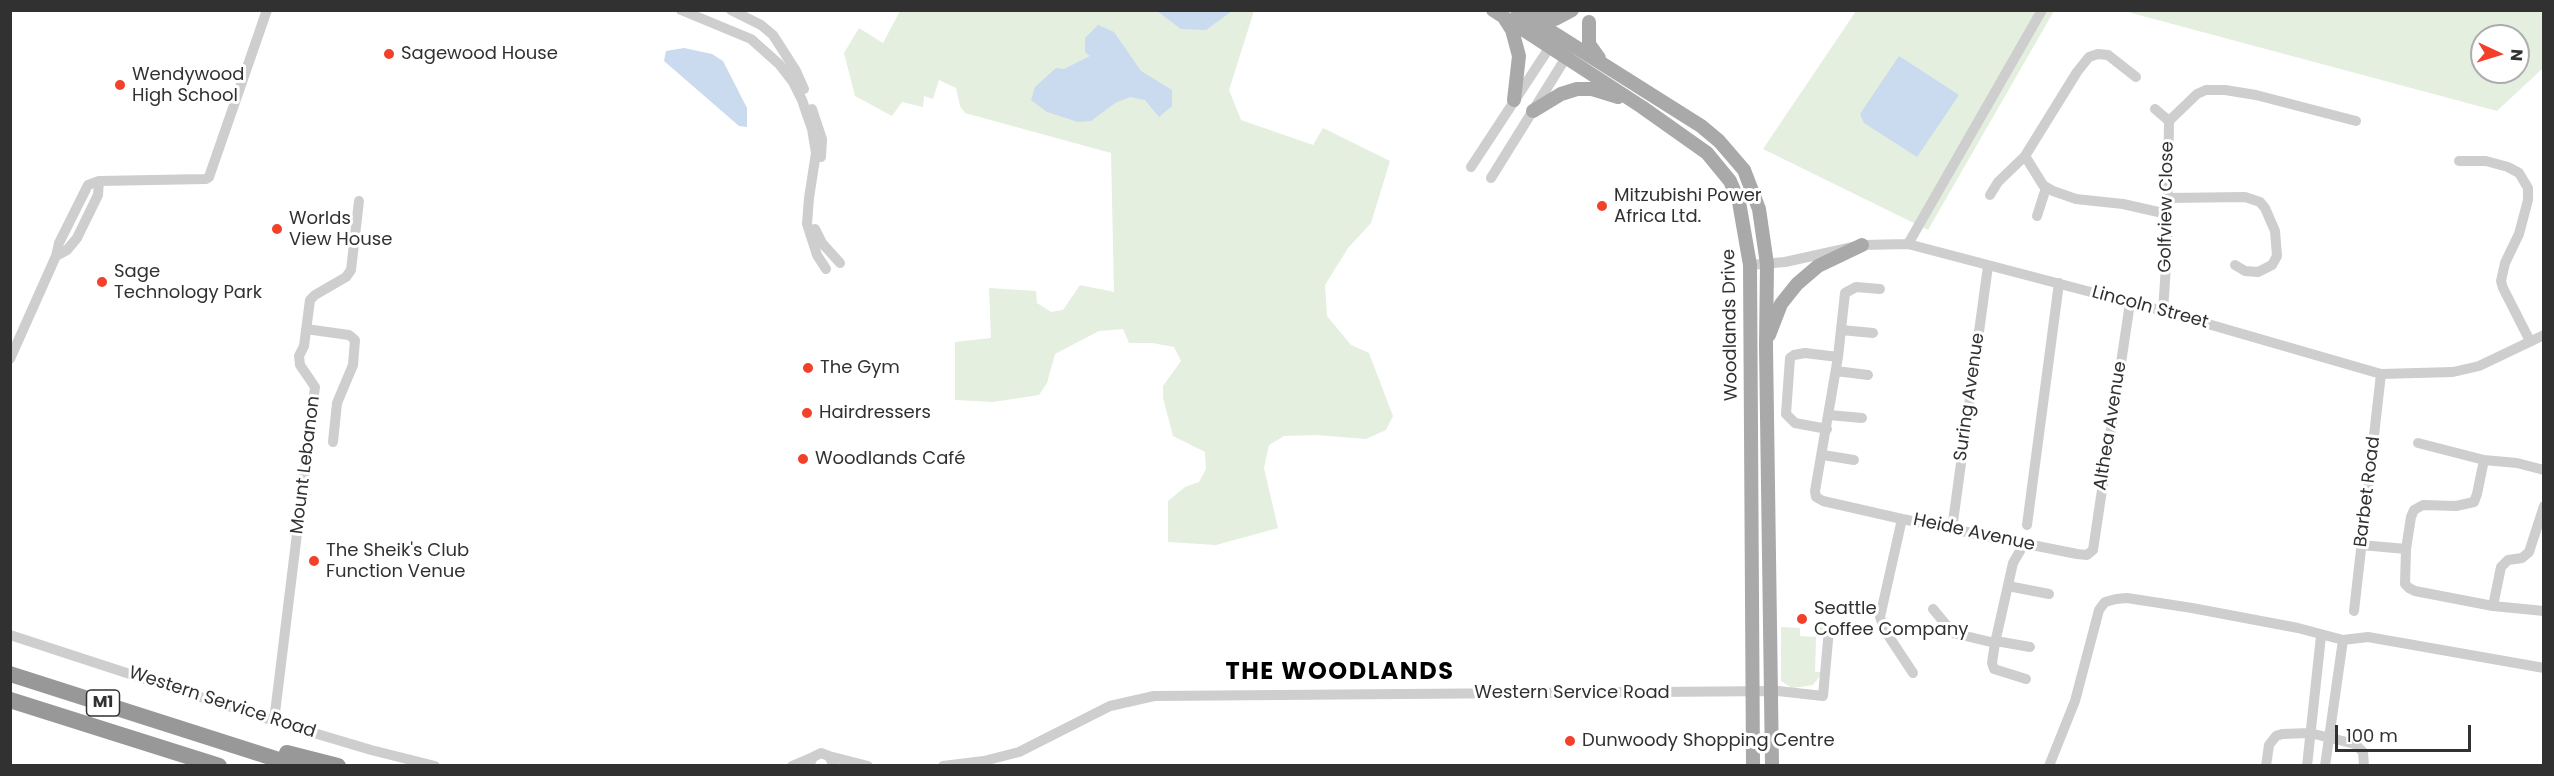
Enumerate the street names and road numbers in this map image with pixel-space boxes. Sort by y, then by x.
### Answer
street label: Golfview Close [2155,141,2179,273]
street label: Woodlands Drive [1719,249,1743,401]
street label: Lincoln Street [2089,282,2211,334]
street label: Suring Avenue [1950,331,1990,463]
street label: Althea Avenue [2090,360,2132,492]
street label: Mount Lebanon [287,395,325,535]
street label: Barbet Road [2350,435,2386,549]
street label: Heide Avenue [1911,510,2037,556]
street label: Western Service Road [126,663,318,743]
street label: Western Service Road [1474,682,1670,704]
road number: M1 [86,690,120,716]

